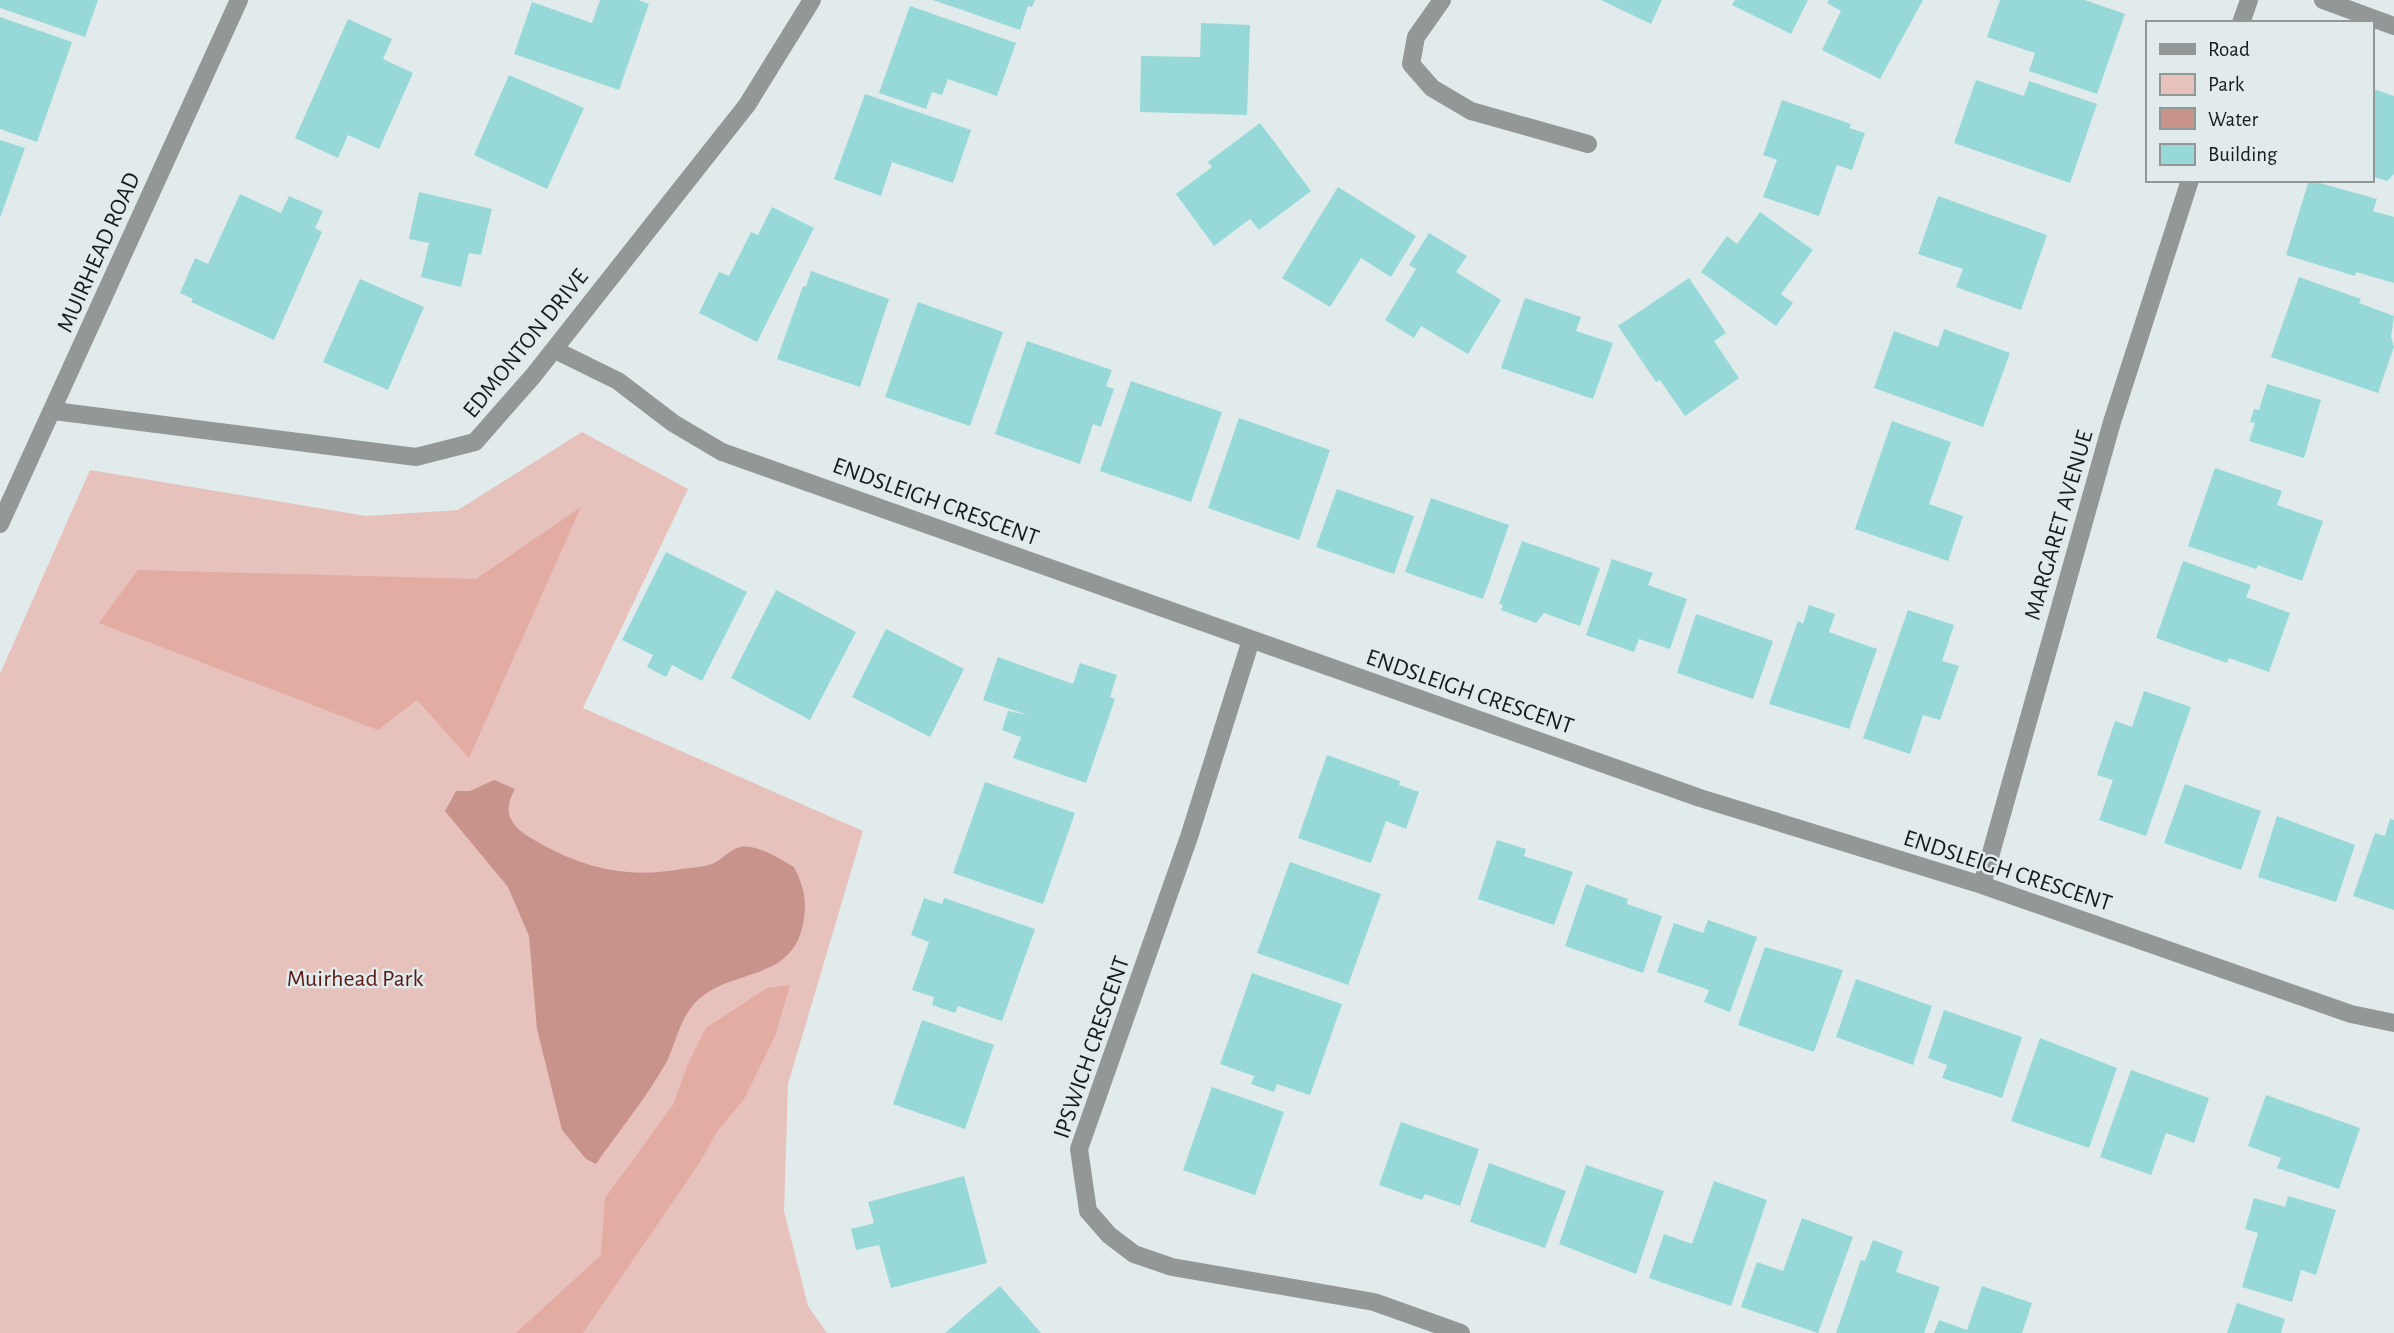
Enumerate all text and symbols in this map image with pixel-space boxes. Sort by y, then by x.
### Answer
legend [2146,21,2373,182]
text: Road [2208,39,2250,60]
text: Park [2208,74,2245,95]
text: Water [2208,109,2258,130]
text: Building [2208,144,2278,165]
street label: MUIRHEAD ROAD [53,169,145,336]
street label: EDMONTON DRIVE [459,264,593,423]
street label: MARGARET AVENUE [2020,427,2098,623]
street label: ENDSLEIGH CRESCENT [829,453,1042,551]
street label: ENDSLEIGH CRESCENT [1363,645,1577,739]
street label: ENDSLEIGH CRESCENT [1900,826,2115,916]
street label: IPSWICH CRESCENT [1049,953,1134,1142]
park label: Muirhead Park [287,967,423,991]

